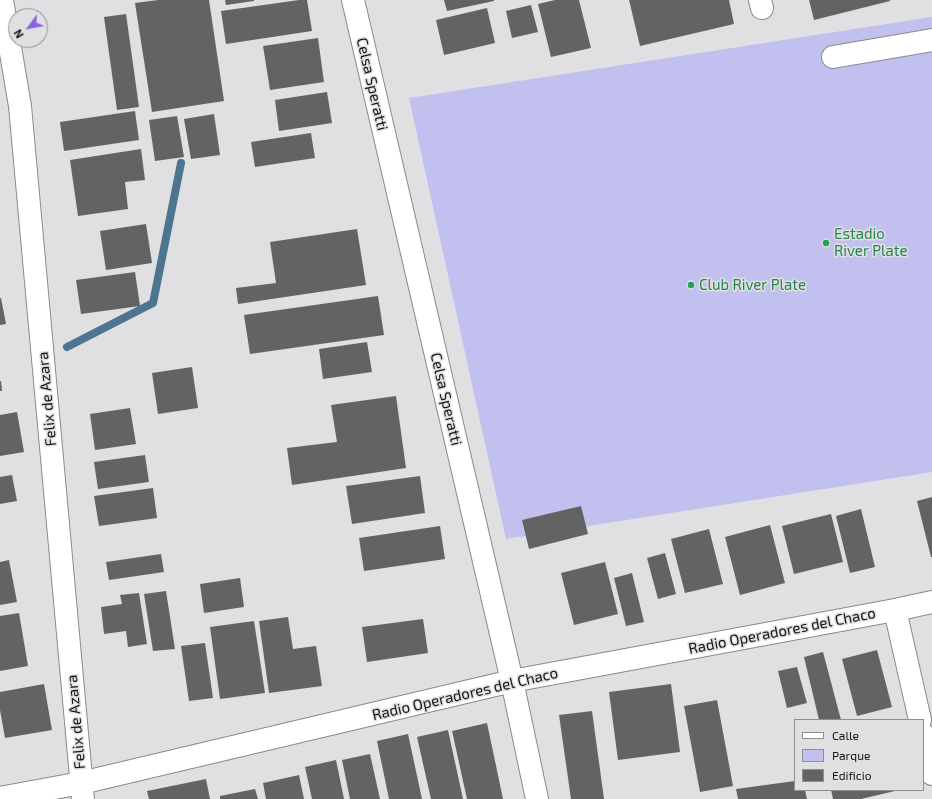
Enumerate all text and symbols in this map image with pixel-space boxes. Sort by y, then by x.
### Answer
north arrow [8,8,48,48]
text: N [11,27,26,41]
street label: Celsa Speratti [353,36,391,132]
place label: Estadio River Plate [834,225,908,260]
marker: Estadio River Plate [821,238,831,248]
place label: Club River Plate [699,276,806,294]
marker: Club River Plate [686,280,696,290]
street label: Felix de Azara [34,351,60,447]
street label: Celsa Speratti [427,351,465,447]
street label: Radio Operadores del Chaco [687,604,877,658]
street label: Radio Operadores del Chaco [370,664,560,724]
street label: Felix de Azara [63,674,89,770]
legend [794,719,924,791]
text: Calle [832,728,859,742]
text: Parque [832,748,870,762]
text: Edificio [832,768,872,782]

